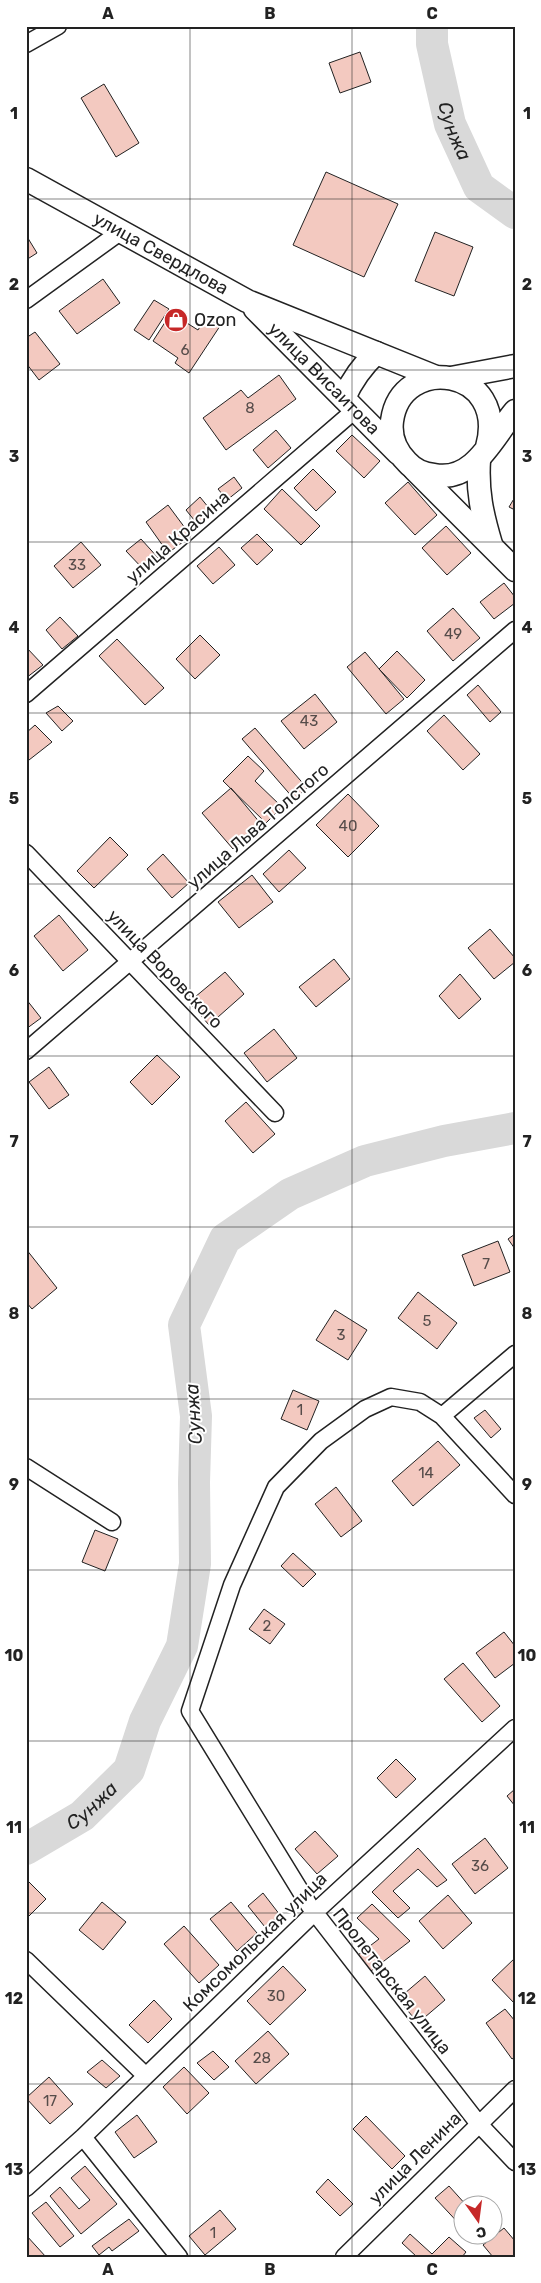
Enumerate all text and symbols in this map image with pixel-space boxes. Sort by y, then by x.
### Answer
text: A [102,4,114,23]
text: B [264,4,276,23]
text: C [426,4,438,23]
water label: Сунжа [433,100,476,164]
text: 1 [10,104,18,123]
text: 1 [523,104,531,123]
street label: улица Свердлова [89,207,232,299]
text: 2 [9,275,19,294]
text: 2 [522,275,532,294]
shop icon: Ozon [163,307,189,333]
place label: Ozon [194,309,236,331]
street label: улица Висаитова [264,318,385,439]
house number: 6 [180,341,190,359]
house number: 8 [245,399,255,417]
text: 3 [9,447,19,466]
text: 3 [522,447,532,466]
street label: улица Красина [122,486,234,588]
house number: 33 [68,556,86,574]
text: 4 [9,618,20,637]
text: 4 [522,618,533,637]
house number: 49 [444,625,462,643]
house number: 43 [300,712,318,730]
street label: улица Льва Толстого [183,758,333,894]
text: 5 [9,789,19,808]
text: 5 [522,789,532,808]
house number: 40 [339,817,357,835]
street label: улица Воровского [103,905,227,1033]
text: 6 [9,961,19,980]
text: 6 [522,961,532,980]
text: 7 [9,1132,19,1151]
text: 7 [522,1132,532,1151]
house number: 7 [482,1255,490,1273]
text: 8 [9,1304,20,1323]
text: 8 [522,1304,533,1323]
house number: 5 [423,1312,432,1330]
house number: 3 [336,1326,346,1344]
water label: Сунжа [180,1383,207,1445]
house number: 1 [297,1401,303,1419]
house number: 14 [418,1464,434,1482]
text: 9 [9,1475,19,1494]
text: 9 [522,1475,532,1494]
house number: 2 [263,1617,272,1635]
text: 10 [5,1646,24,1665]
text: 10 [518,1646,537,1665]
water label: Сунжа [62,1777,122,1835]
text: 11 [6,1818,22,1837]
text: 11 [519,1818,535,1837]
house number: 36 [471,1857,489,1875]
street label: Комсомольская улица [179,1868,331,2016]
street label: Пролетарская улица [328,1903,456,2059]
house number: 30 [267,1987,285,2005]
text: 12 [5,1989,23,2008]
text: 12 [518,1989,536,2008]
house number: 28 [253,2049,271,2067]
house number: 17 [43,2092,57,2110]
street label: улица Ленина [364,2107,466,2209]
text: 13 [5,2160,23,2179]
text: 13 [518,2160,536,2179]
north arrow [454,2196,504,2246]
text: С [474,2223,488,2242]
house number: 1 [210,2224,216,2242]
text: A [102,2260,114,2279]
text: B [264,2260,276,2279]
text: C [426,2260,438,2279]

